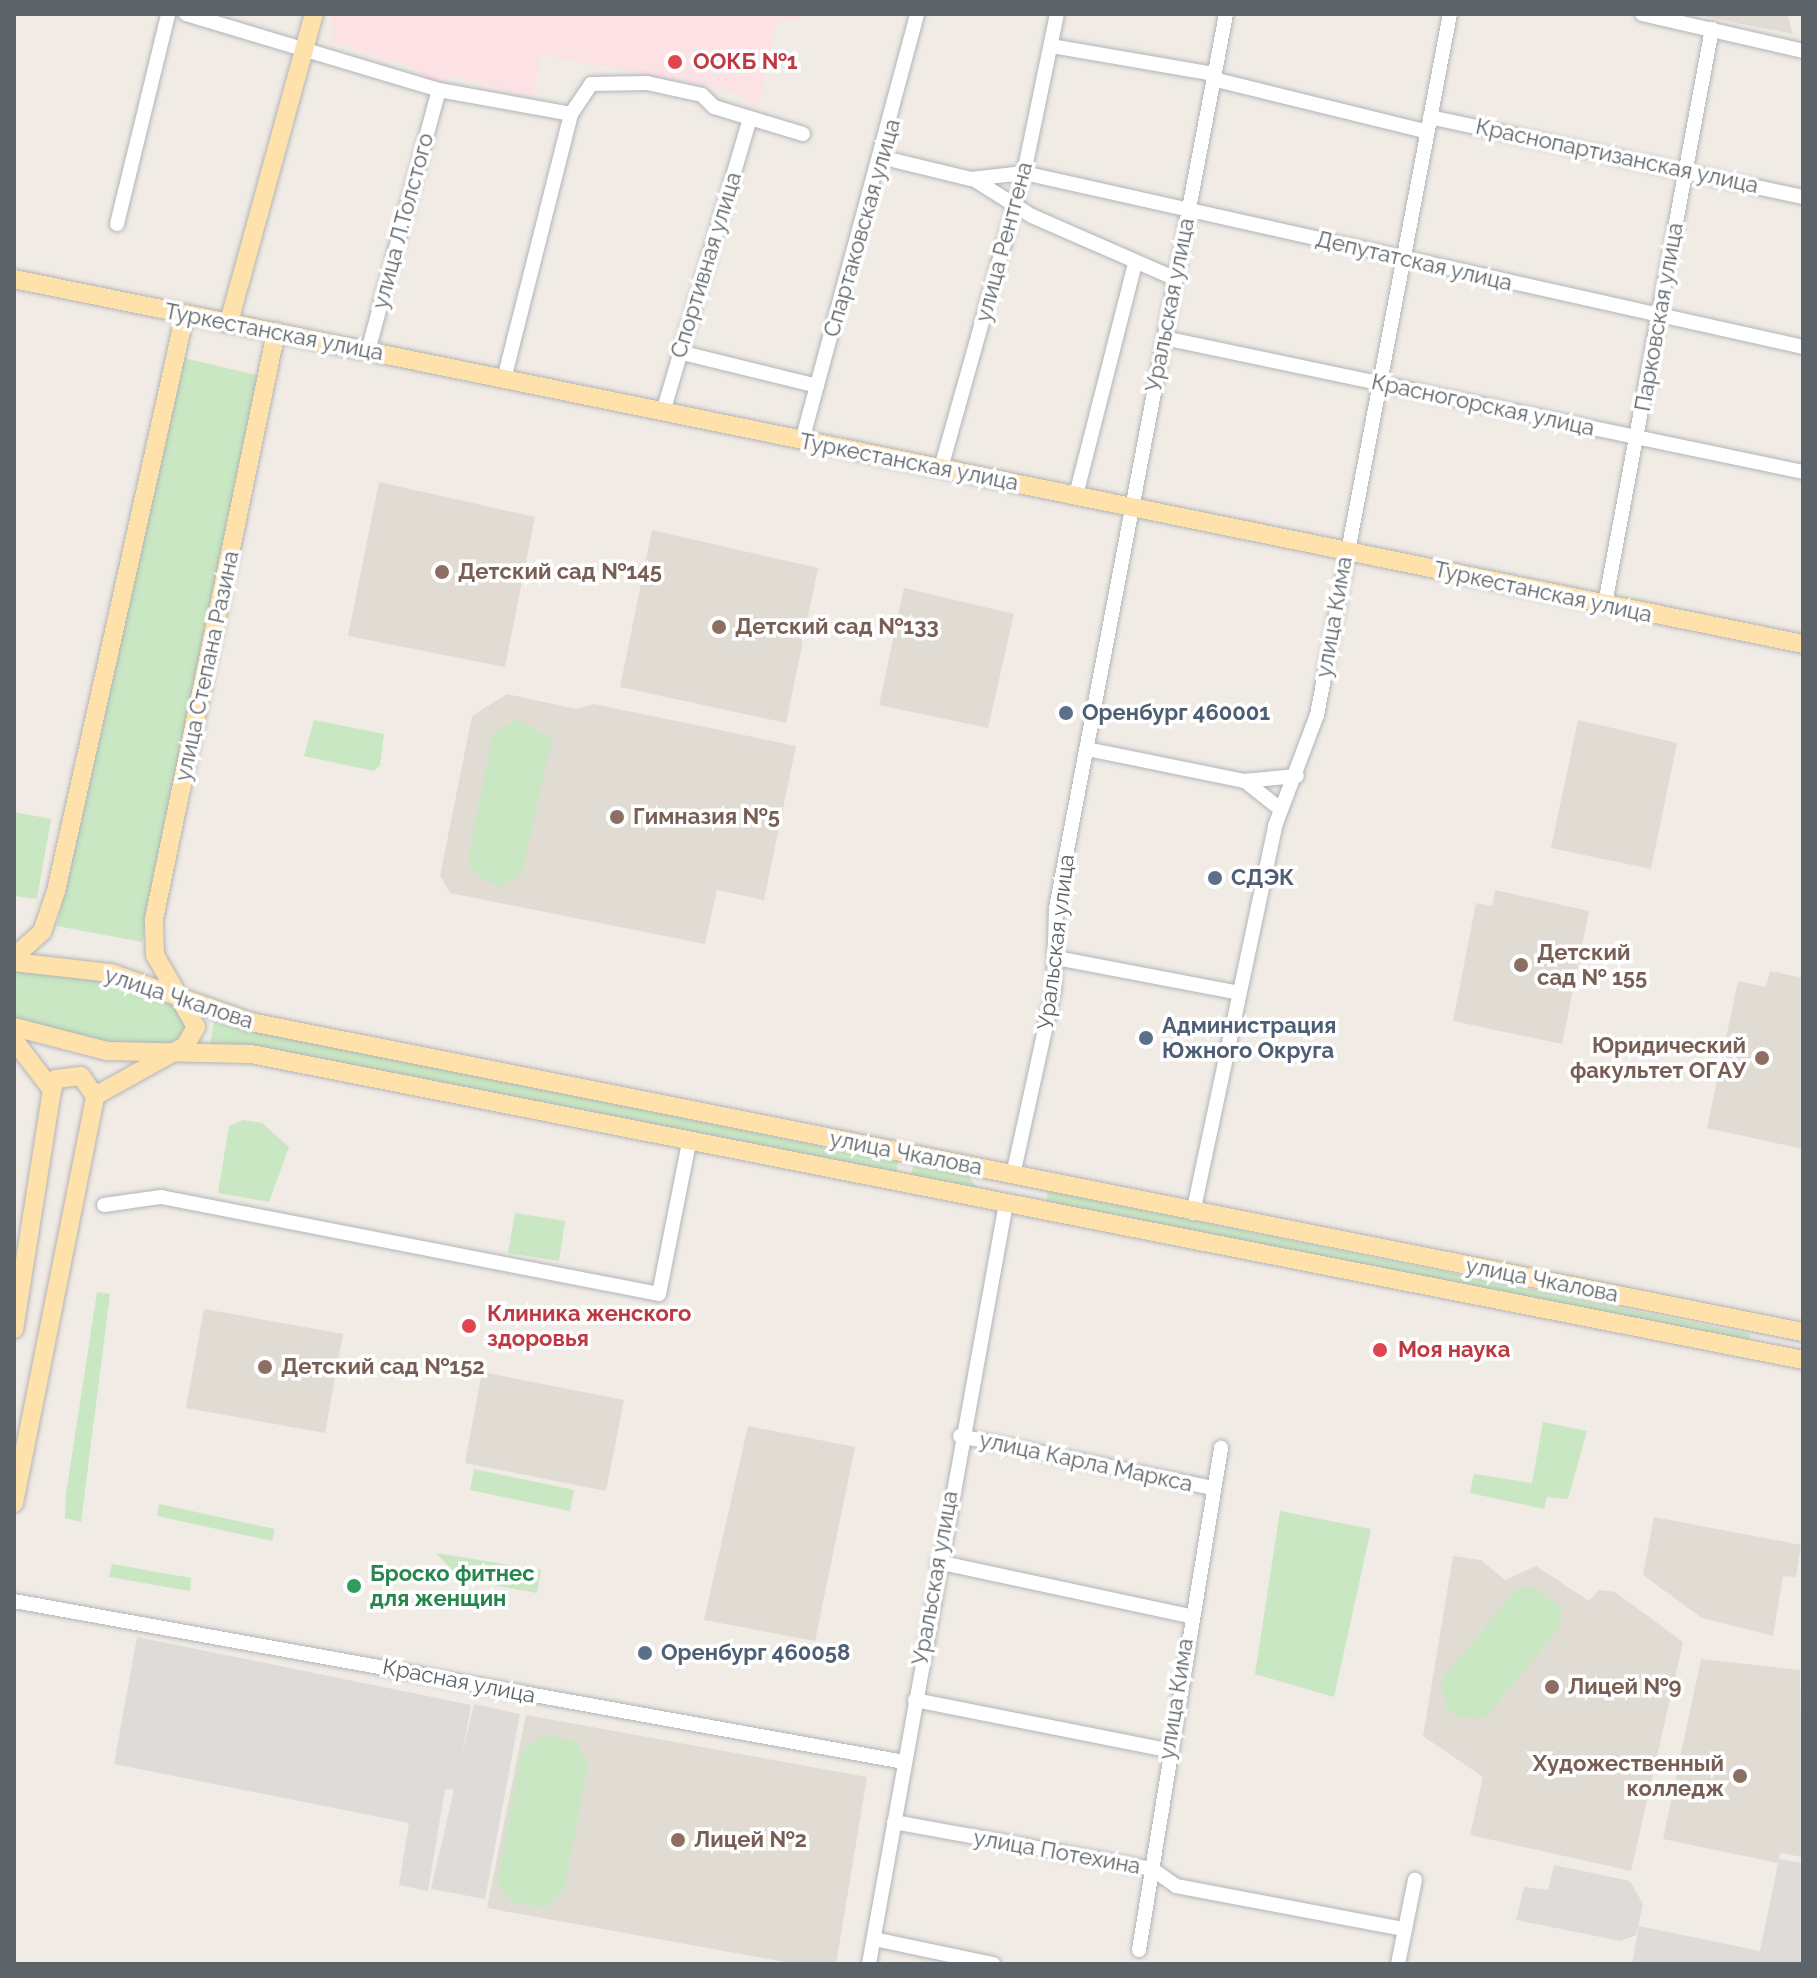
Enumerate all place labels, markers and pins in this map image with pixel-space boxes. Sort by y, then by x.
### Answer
place label: ООКБ №1 [693,49,798,75]
marker: ООКБ №1 [664,51,686,73]
place label: Детский сад №145 [458,559,662,585]
marker: Детский сад №145 [433,563,451,581]
place label: Детский сад №133 [735,614,939,640]
marker: Детский сад №133 [710,618,728,636]
place label: Оренбург 460001 [1082,700,1270,726]
marker: Оренбург 460001 [1057,704,1075,722]
place label: Гимназия №5 [633,804,780,830]
marker: Гимназия №5 [608,808,626,826]
place label: СДЭК [1231,865,1294,891]
marker: СДЭК [1206,869,1224,887]
place label: Детский сад № 155 [1537,939,1647,990]
marker: Детский сад № 155 [1512,956,1530,974]
place label: Администрация Южного Округа [1162,1012,1336,1064]
marker: Администрация Южного Округа [1137,1029,1155,1047]
place label: Юридический факультет ОГАУ [1570,1032,1746,1084]
marker: Юридический факультет ОГАУ [1753,1049,1771,1067]
place label: Клиника женского здоровья [487,1300,691,1352]
marker: Клиника женского здоровья [458,1315,480,1337]
place label: Моя наука [1398,1337,1510,1363]
marker: Моя наука [1369,1339,1391,1361]
place label: Детский сад №152 [281,1354,485,1380]
marker: Детский сад №152 [256,1358,274,1376]
place label: Броско фитнес для женщин [370,1560,535,1612]
marker: Броско фитнес для женщин [345,1577,363,1595]
place label: Оренбург 460058 [661,1640,850,1666]
marker: Оренбург 460058 [636,1644,654,1662]
place label: Лицей №9 [1568,1674,1682,1700]
marker: Лицей №9 [1543,1678,1561,1696]
place label: Художественный колледж [1533,1750,1724,1802]
marker: Художественный колледж [1731,1767,1749,1785]
place label: Лицей №2 [694,1827,807,1853]
marker: Лицей №2 [669,1831,687,1849]

